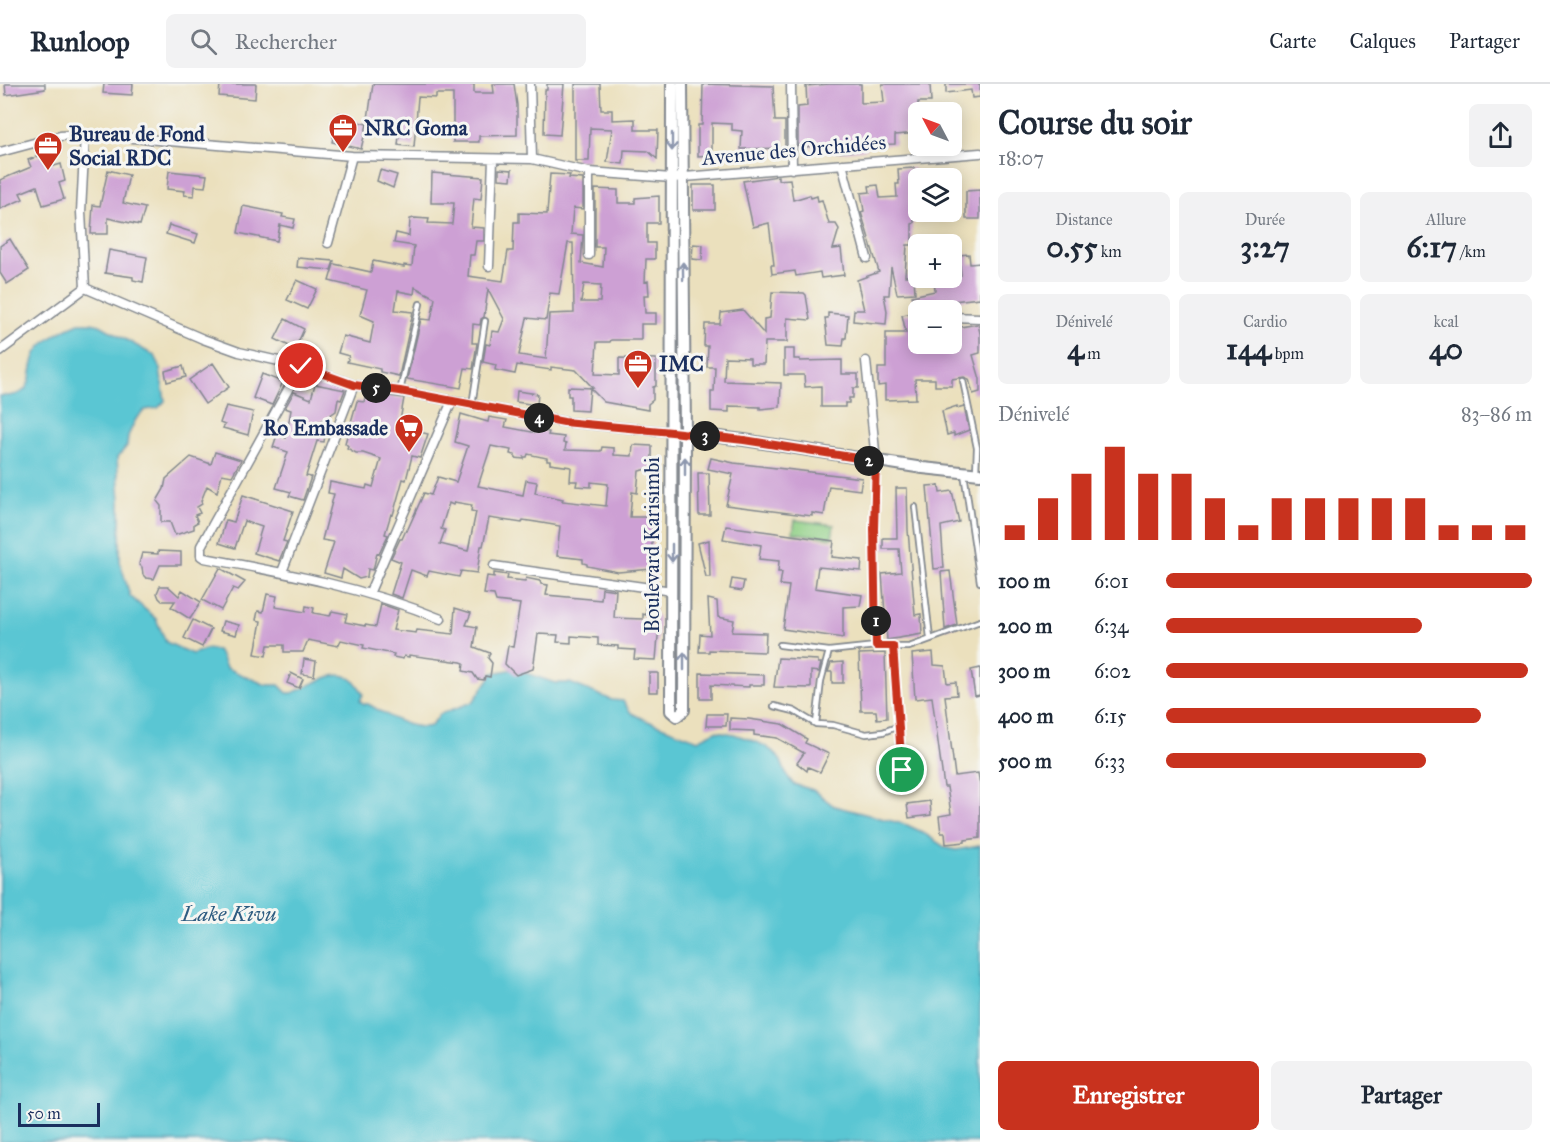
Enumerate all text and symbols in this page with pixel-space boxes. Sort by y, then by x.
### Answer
search box [166,14,586,68]
text: Runloop [30,24,130,59]
icon: search [187,25,220,58]
text: Rechercher [235,28,337,55]
text: Carte [1269,28,1316,54]
text: Calques [1349,28,1416,54]
text: Partager [1449,28,1520,54]
north arrow [908,102,962,156]
map controls [908,102,962,354]
text: Course du soir [998,103,1192,143]
button: share [1469,104,1532,167]
office icon: NRC Goma [327,112,359,154]
place label: NRC Goma [364,115,469,141]
place label: Bureau de Fond Social RDC [69,121,205,171]
street label: Avenue des Orchidées [700,129,887,171]
office icon: Bureau de Fond Social RDC [32,130,64,172]
one-way arrow [666,132,678,152]
text: 18:07 [998,146,1044,170]
button: layers [908,168,962,222]
text: Distance [1055,210,1113,229]
text: Durée [1245,210,1285,229]
text: Allure [1426,210,1466,229]
text: 0.55 [1046,229,1097,265]
text: 3:27 [1240,229,1290,265]
text: 6:17 [1406,229,1457,265]
button: + [908,234,962,288]
text: km [1097,242,1122,261]
text: /km [1457,242,1486,261]
one-way arrow [677,262,689,282]
button: − [908,300,962,354]
text: Dénivelé [1055,312,1113,331]
text: Cardio [1243,312,1287,331]
text: kcal [1433,312,1459,331]
text: 4 [1067,331,1084,367]
text: 144 [1226,331,1271,367]
text: 40 [1429,331,1463,367]
pin [275,340,326,391]
text: m [1084,344,1101,363]
text: bpm [1271,344,1304,363]
office icon: IMC [622,348,654,390]
icon: check [284,349,317,382]
place label: IMC [659,351,704,377]
pin: 5 [361,373,391,403]
text: 5 [372,378,380,397]
text: Dénivelé [998,402,1070,426]
text: 83–86 m [1461,402,1532,426]
pin: 4 [524,403,554,433]
text: 4 [535,408,543,427]
supermarket icon: Ro Embassade [393,412,425,454]
place label: Ro Embassade [263,415,388,441]
pin: 3 [690,421,720,451]
text: 3 [702,426,708,445]
pin: 2 [854,446,884,476]
text: 2 [865,451,873,470]
street label: Boulevard Karisimbi [639,457,665,633]
one-way arrow [679,457,691,477]
one-way arrow [666,543,678,563]
text: 100 m [998,569,1050,593]
text: 6:01 [1094,569,1129,593]
pin: 1 [861,606,891,636]
text: 1 [873,611,879,630]
text: 200 m [998,614,1052,638]
text: 6:34 [1094,614,1128,638]
one-way arrow [679,652,690,672]
text: 300 m [998,659,1050,683]
text: 6:02 [1094,659,1131,683]
text: 400 m [998,704,1054,728]
text: 6:15 [1094,704,1126,728]
pin [876,744,927,795]
text: 500 m [998,749,1052,773]
text: 6:33 [1094,749,1125,773]
icon: arrive [885,753,918,786]
water label: Lake Kivu [180,900,277,927]
button: Enregistrer [998,1061,1259,1130]
button: Partager [1271,1061,1532,1130]
scale bar [18,1100,100,1128]
text: 50 m [27,1104,61,1123]

